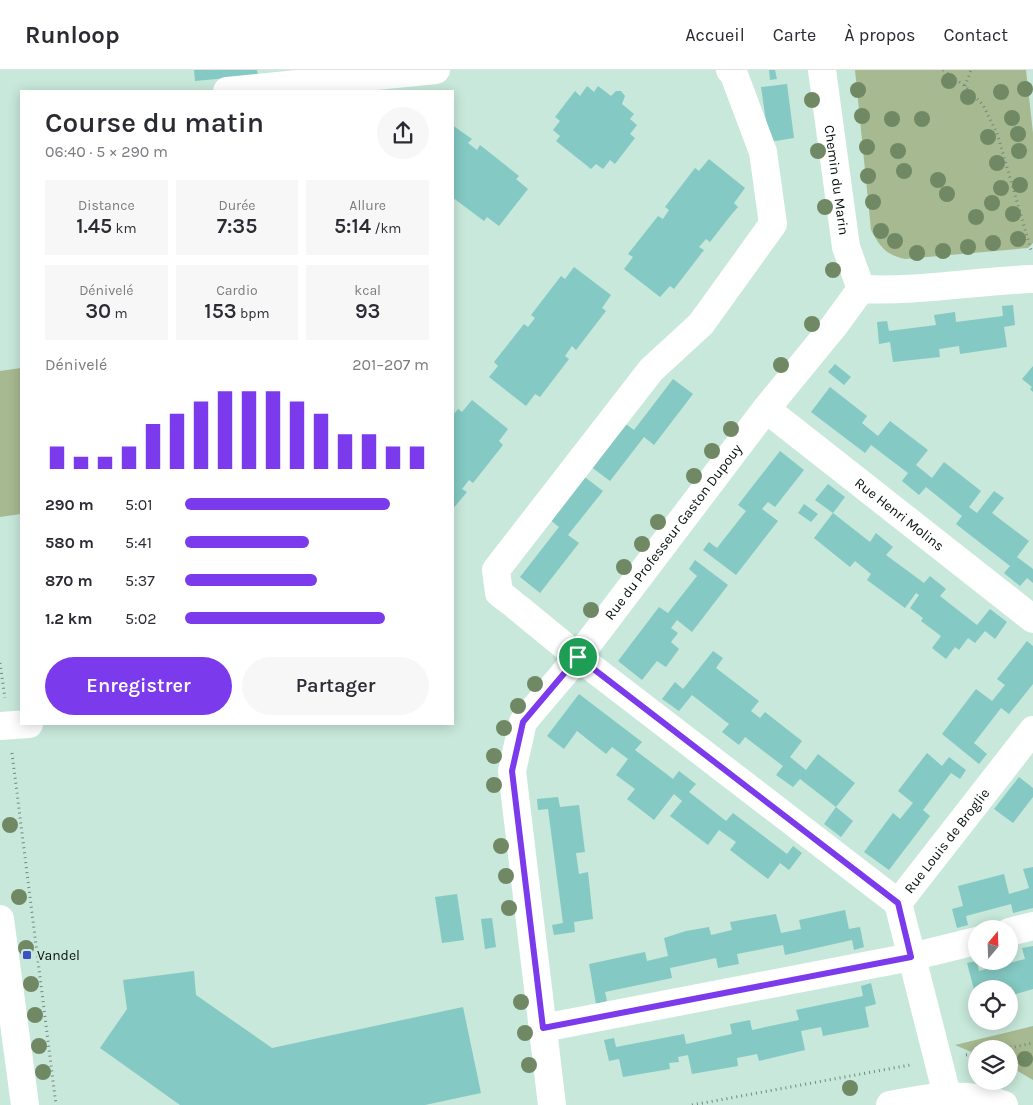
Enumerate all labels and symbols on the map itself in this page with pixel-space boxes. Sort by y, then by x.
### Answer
street label: Chemin du Marin [821,124,852,236]
street label: Rue du Professeur Gaston Dupouy [601,440,746,623]
street label: Rue Henri Molins [851,474,947,555]
pin [557,636,599,678]
street label: Rue Louis de Broglie [901,785,993,897]
north arrow [968,920,1018,970]
place label: Vandel [37,947,80,964]
marker: Vandel [21,949,33,961]

